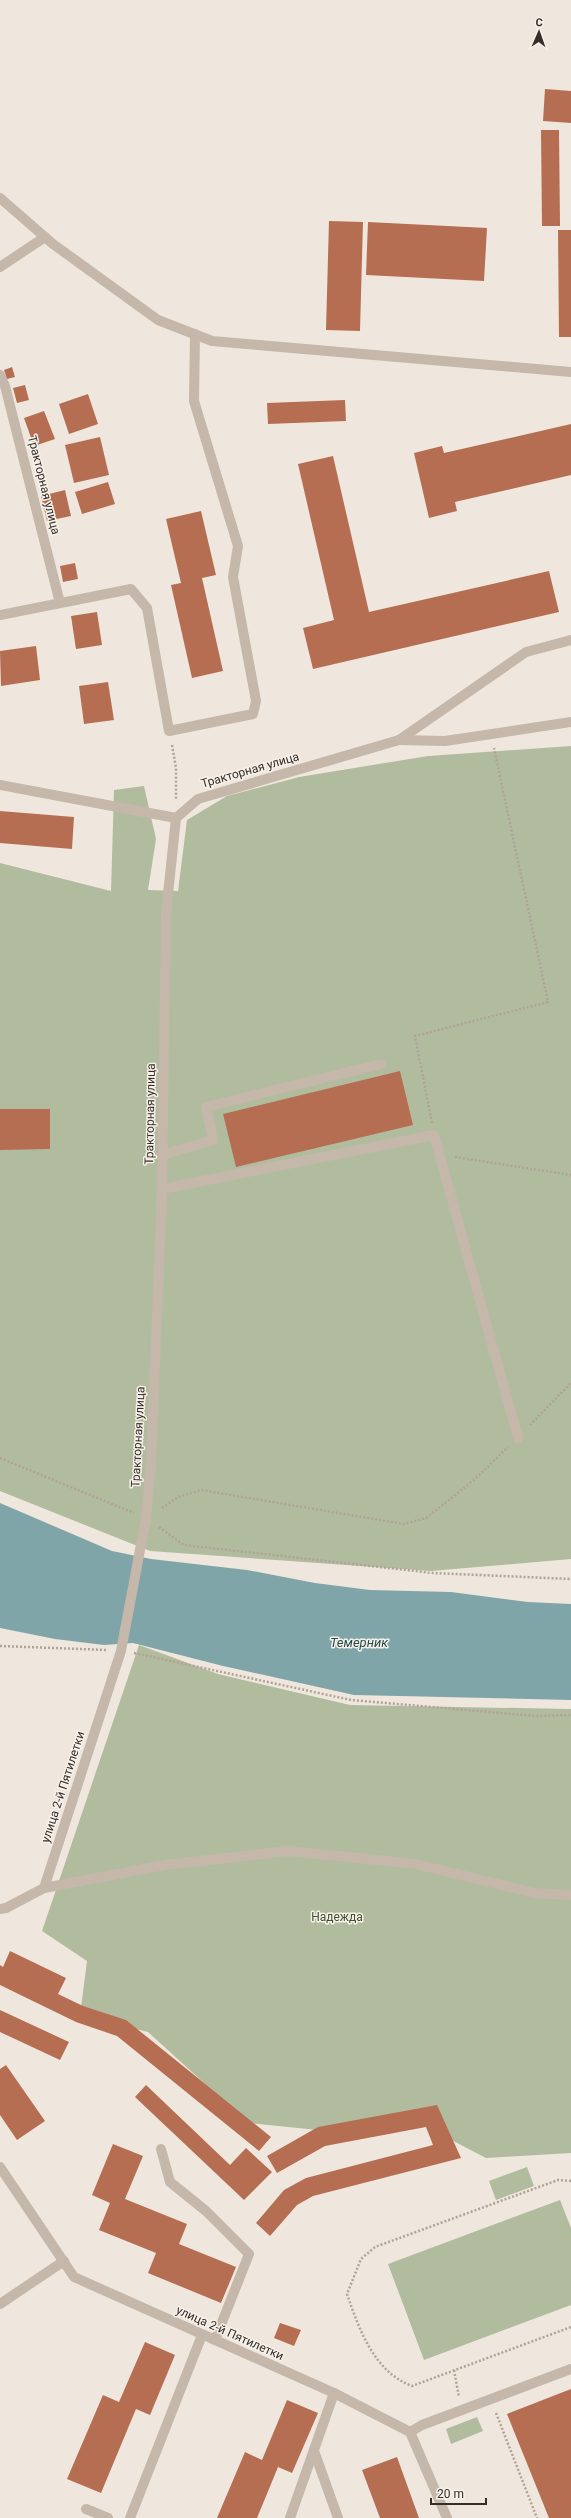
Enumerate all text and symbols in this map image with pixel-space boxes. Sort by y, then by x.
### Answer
north arrow [519,12,559,52]
text: С [536,16,543,29]
street label: Тракторная улица [25,434,63,536]
street label: Тракторная улица [199,749,301,791]
street label: Тракторная улица [142,1063,158,1165]
street label: Тракторная улица [128,1386,148,1488]
water label: Темерник [330,1635,389,1650]
street label: улица 2-й Пятилетки [38,1730,88,1844]
park label: Надежда [311,1910,363,1924]
street label: улица 2-й Пятилетки [174,2303,286,2363]
scale bar [431,2480,486,2506]
text: 20 m [437,2487,464,2501]

